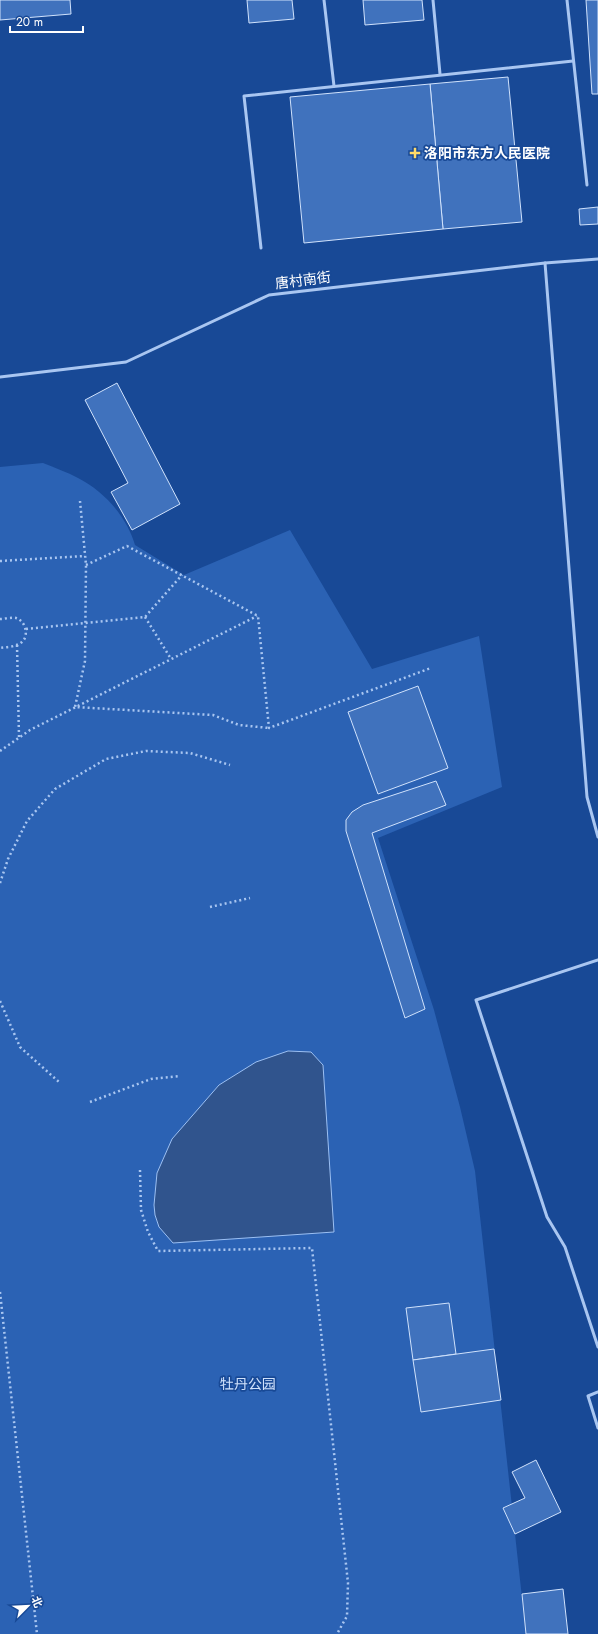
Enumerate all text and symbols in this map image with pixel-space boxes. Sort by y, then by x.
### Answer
scale bar [10,8,83,34]
text: 20 m [16,13,43,31]
place label: 洛阳市东方人民医院 [424,143,550,163]
marker: 洛阳市东方人民医院 [409,147,421,159]
street label: 唐村南街 [274,267,332,293]
park label: 牡丹公园 [220,1374,276,1394]
north arrow [8,1586,48,1626]
text: 北 [28,1594,47,1610]

